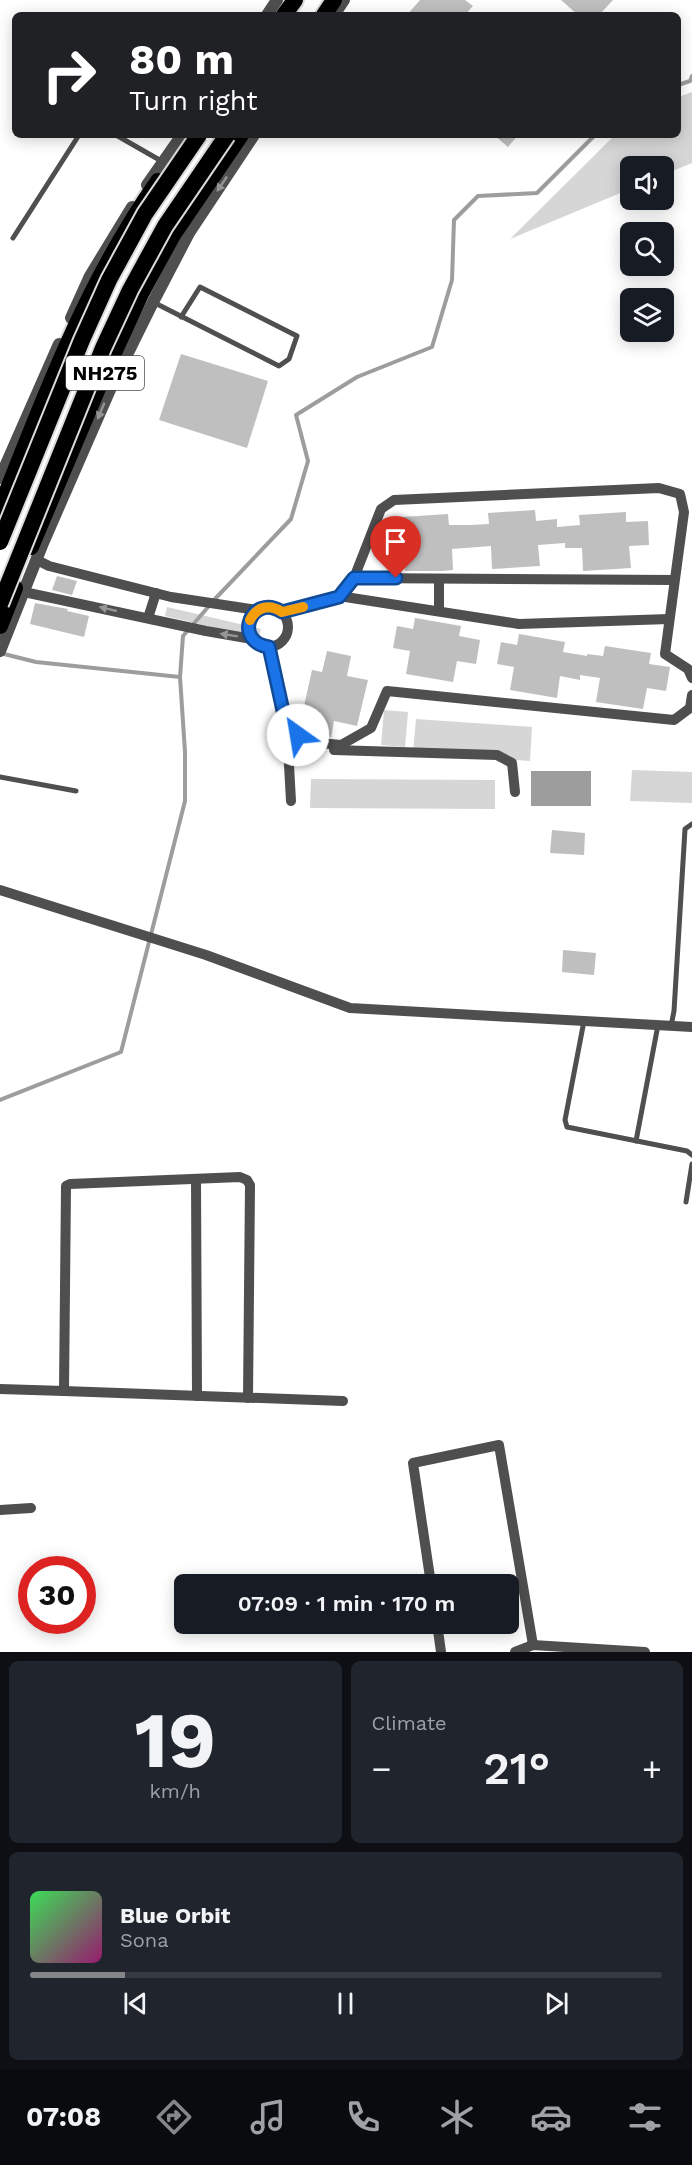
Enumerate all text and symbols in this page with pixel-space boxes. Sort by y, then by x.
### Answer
text: 80 m [129,35,234,84]
icon: right [30,36,108,114]
text: Turn right [129,85,258,117]
map controls [620,156,674,342]
button: sound [620,156,674,210]
one-way arrow [216,175,228,191]
button: search [620,222,674,276]
button: layers [620,288,674,342]
road number: NH275 [66,356,144,390]
one-way arrow [96,402,105,420]
pin [370,516,421,578]
icon: arrive [379,525,412,558]
one-way arrow [99,604,118,614]
one-way arrow [219,630,238,639]
position arrow [266,703,330,767]
speed limit sign: 30 [18,1556,96,1634]
text: 07:09 · 1 min · 170 m [238,1591,455,1616]
text: 19 [134,1694,216,1786]
text: Climate [372,1711,447,1735]
text: 21° [483,1742,550,1795]
text: − [372,1749,391,1788]
text: + [642,1749,662,1788]
text: km/h [149,1779,201,1803]
text: Blue Orbit [120,1903,230,1928]
text: Sona [120,1928,169,1952]
icon: previous [119,1987,152,2020]
icon: pause [329,1987,362,2020]
icon: next [540,1987,573,2020]
icon: directions [153,2096,195,2138]
icon: music [247,2096,289,2138]
icon: phone [342,2096,384,2138]
icon: climate [436,2096,478,2138]
icon: car [530,2096,572,2138]
icon: filters [624,2096,666,2138]
text: 07:08 [26,2101,101,2133]

